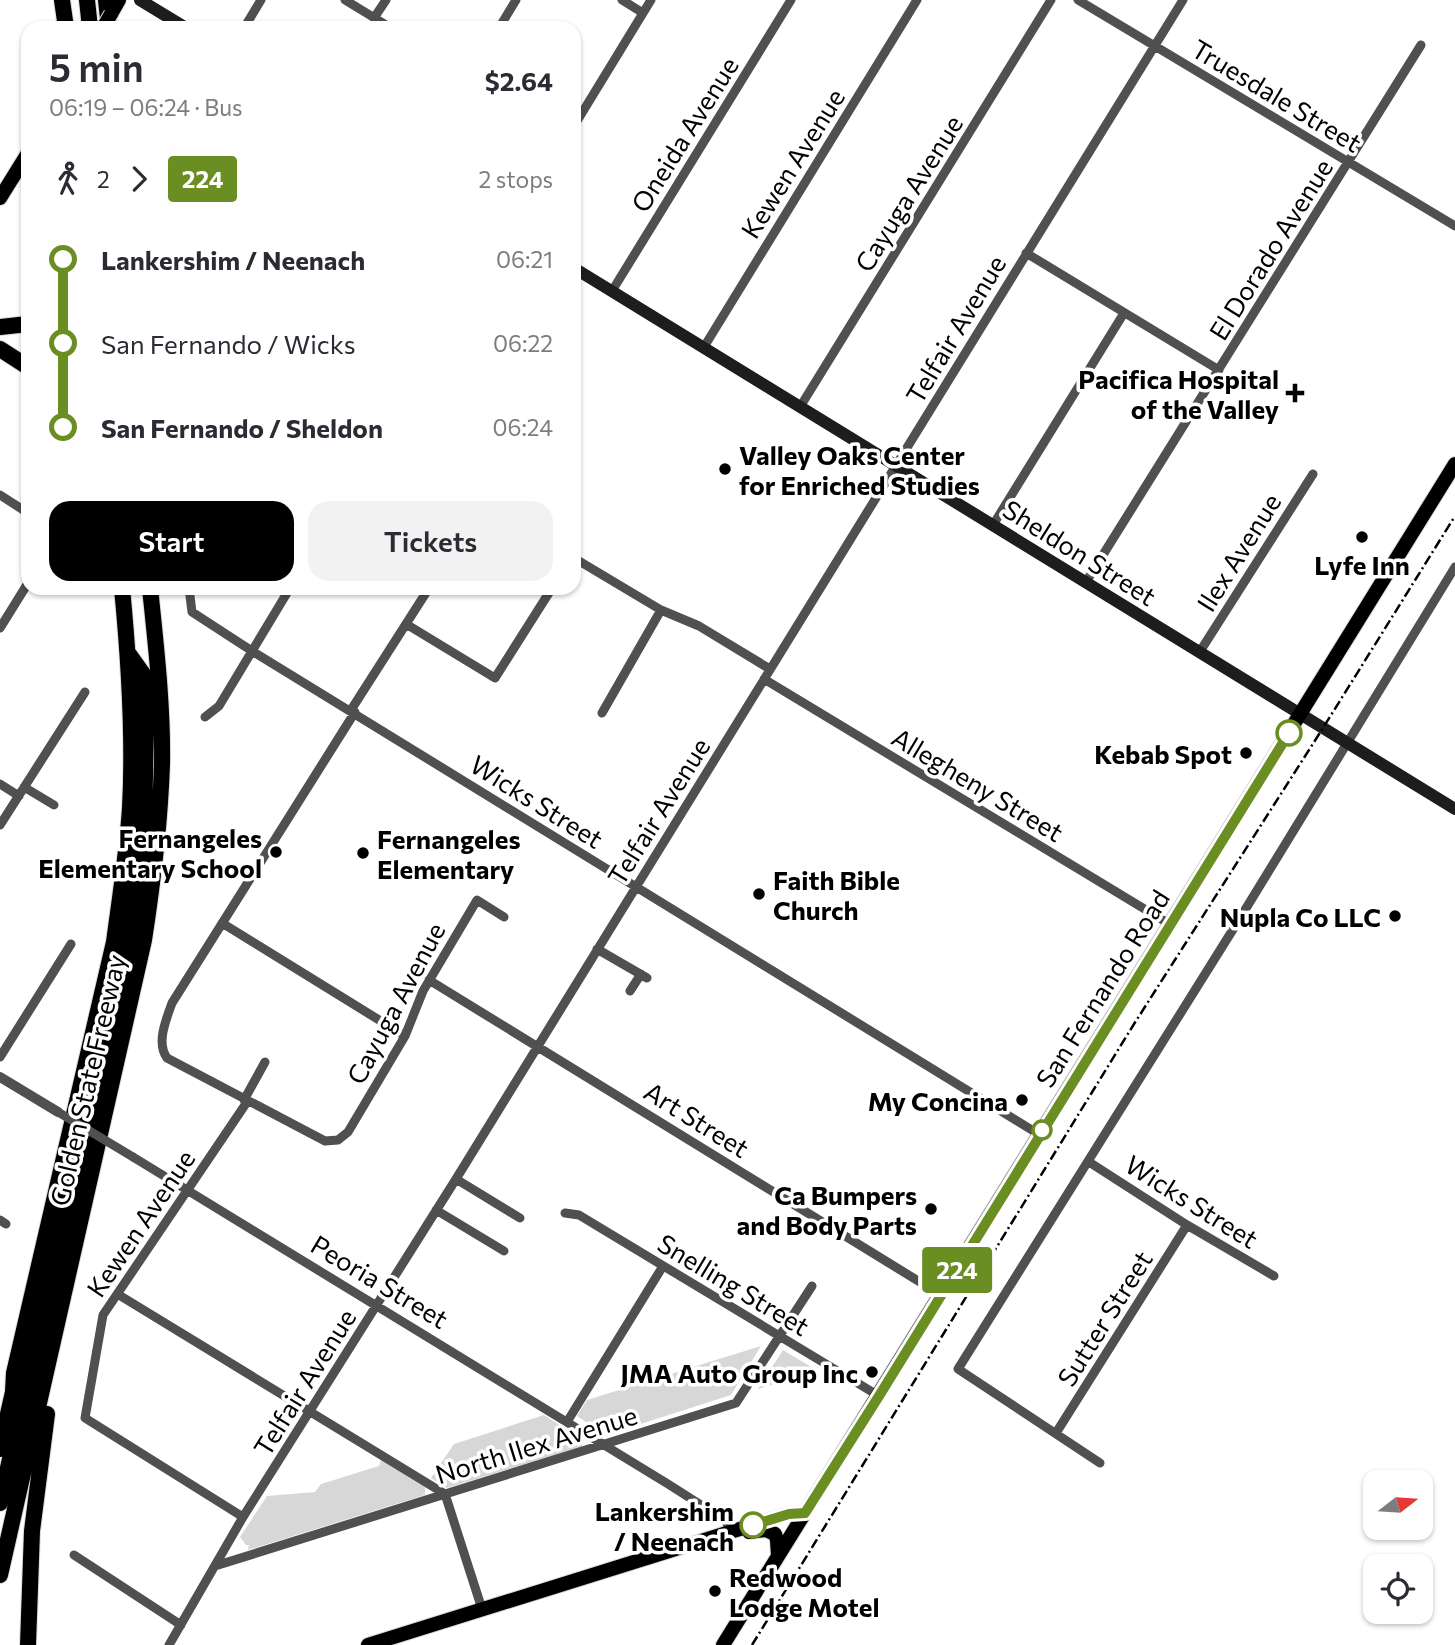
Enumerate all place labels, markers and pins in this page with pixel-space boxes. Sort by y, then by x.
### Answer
place label: Pacifica Hospital of the Valley [1078,363,1279,424]
marker: Pacifica Hospital of the Valley [1285,383,1305,403]
place label: Valley Oaks Center for Enriched Studies [739,439,980,500]
marker: Valley Oaks Center for Enriched Studies [717,461,733,477]
marker: Lyfe Inn [1354,529,1370,545]
place label: Lyfe Inn [1314,549,1410,580]
unlabelled marker [1276,720,1302,746]
place label: Kebab Spot [1094,738,1232,769]
marker: Kebab Spot [1238,745,1254,761]
place label: Fernangeles Elementary School [38,822,262,883]
place label: Fernangeles Elementary [377,823,521,884]
marker: Fernangeles Elementary School [268,844,284,860]
marker: Fernangeles Elementary [355,845,371,861]
place label: Faith Bible Church [773,864,900,925]
marker: Faith Bible Church [751,886,767,902]
place label: Nupla Co LLC [1220,901,1381,932]
marker: Nupla Co LLC [1387,908,1403,924]
place label: My Concina [868,1085,1008,1116]
marker: My Concina [1014,1092,1030,1108]
unlabelled marker [1032,1120,1052,1140]
place label: Ca Bumpers and Body Parts [736,1179,917,1240]
marker: Ca Bumpers and Body Parts [923,1201,939,1217]
place label: JMA Auto Group Inc [620,1357,858,1388]
marker: JMA Auto Group Inc [864,1364,880,1380]
place label: Lankershim / Neenach [595,1495,734,1556]
marker: Lankershim / Neenach [740,1512,766,1538]
place label: Redwood Lodge Motel [729,1561,880,1622]
marker: Redwood Lodge Motel [707,1583,723,1599]

